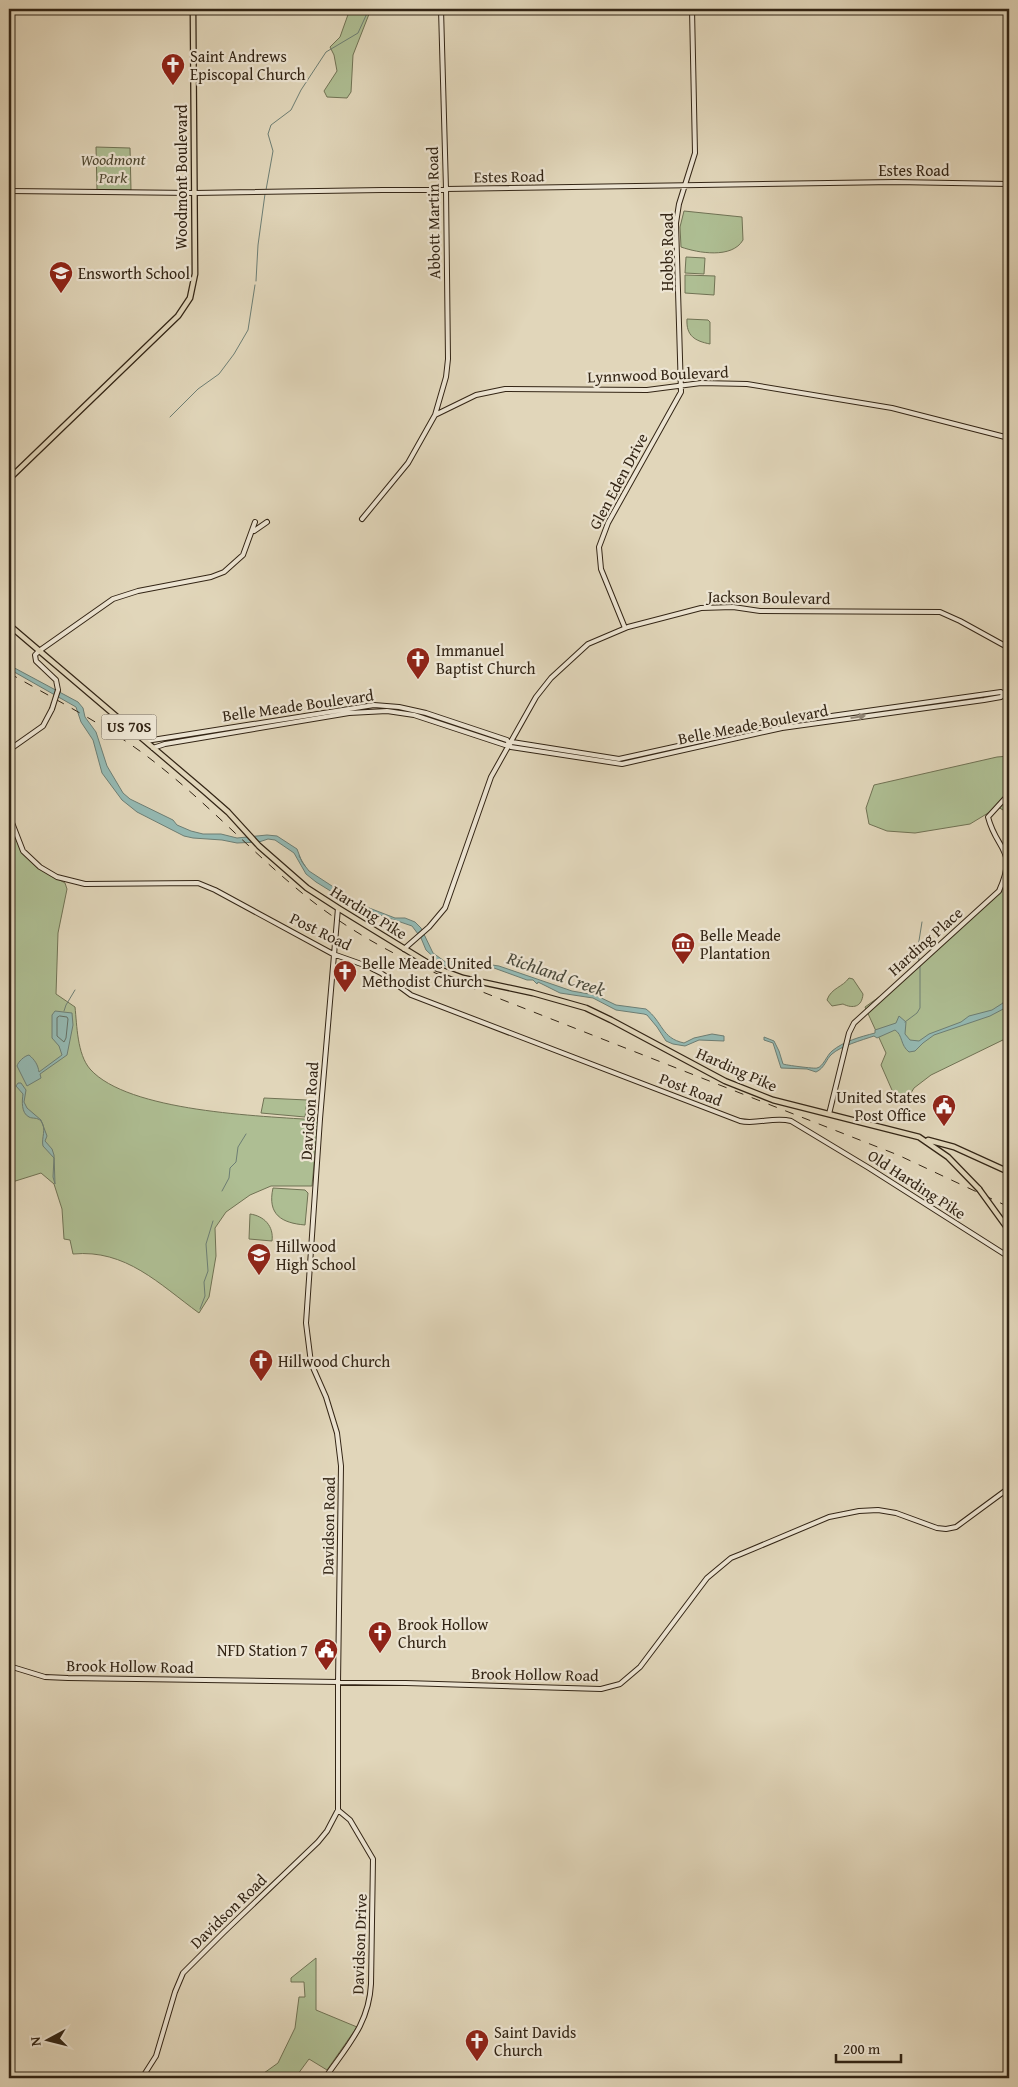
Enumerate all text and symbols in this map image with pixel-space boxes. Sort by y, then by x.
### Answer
place label: Saint Andrews Episcopal Church [190,44,306,86]
church icon: Saint Andrews Episcopal Church [160,52,186,86]
street label: Woodmont Boulevard [169,104,193,250]
street label: Abbott Martin Road [420,146,446,280]
park label: Woodmont Park [80,147,147,189]
street label: Estes Road [879,158,950,182]
street label: Estes Road [473,163,545,189]
street label: Hobbs Road [655,212,679,291]
school or university icon: Ensworth School [48,260,74,294]
place label: Ensworth School [78,261,190,285]
street label: Lynnwood Boulevard [587,360,729,388]
street label: Glen Eden Drive [582,428,654,534]
street label: Jackson Boulevard [705,584,831,610]
place label: Immanuel Baptist Church [436,638,535,680]
church icon: Immanuel Baptist Church [405,646,431,680]
street label: Belle Meade Boulevard [221,682,376,727]
street label: Belle Meade Boulevard [676,698,831,750]
one-way arrow [850,713,866,721]
road number: US 70S [102,714,156,740]
street label: Harding Pike [326,879,412,945]
street label: Harding Place [882,901,968,981]
street label: Post Road [286,906,356,956]
place label: Belle Meade Plantation [700,923,781,965]
museum icon: Belle Meade Plantation [670,931,696,965]
water label: Richland Creek [502,944,610,1003]
place label: Belle Meade United Methodist Church [362,951,493,993]
church icon: Belle Meade United Methodist Church [332,959,358,993]
street label: Harding Pike [693,1040,781,1098]
street label: Davidson Road [294,1061,324,1161]
street label: Post Road [656,1066,726,1112]
place label: United States Post Office [836,1085,926,1127]
public building icon: United States Post Office [931,1093,957,1127]
street label: Old Harding Pike [863,1143,971,1225]
place label: Hillwood High School [276,1234,357,1276]
school or university icon: Hillwood High School [246,1242,272,1276]
church icon: Hillwood Church [248,1348,274,1382]
place label: Hillwood Church [278,1349,390,1373]
street label: Davidson Road [315,1476,341,1575]
place label: Brook Hollow Church [398,1612,489,1654]
church icon: Brook Hollow Church [367,1620,393,1654]
public building icon: NFD Station 7 [313,1637,339,1671]
place label: NFD Station 7 [217,1638,308,1662]
street label: Brook Hollow Road [66,1653,194,1679]
street label: Brook Hollow Road [471,1661,599,1687]
street label: Davidson Road [184,1868,272,1954]
street label: Davidson Drive [345,1893,373,1995]
north arrow [22,2014,72,2064]
place label: Saint Davids Church [494,2020,576,2062]
church icon: Saint Davids Church [464,2028,490,2062]
scale bar [836,2032,900,2064]
text: N [25,2035,46,2047]
text: 200 m [843,2038,881,2059]

